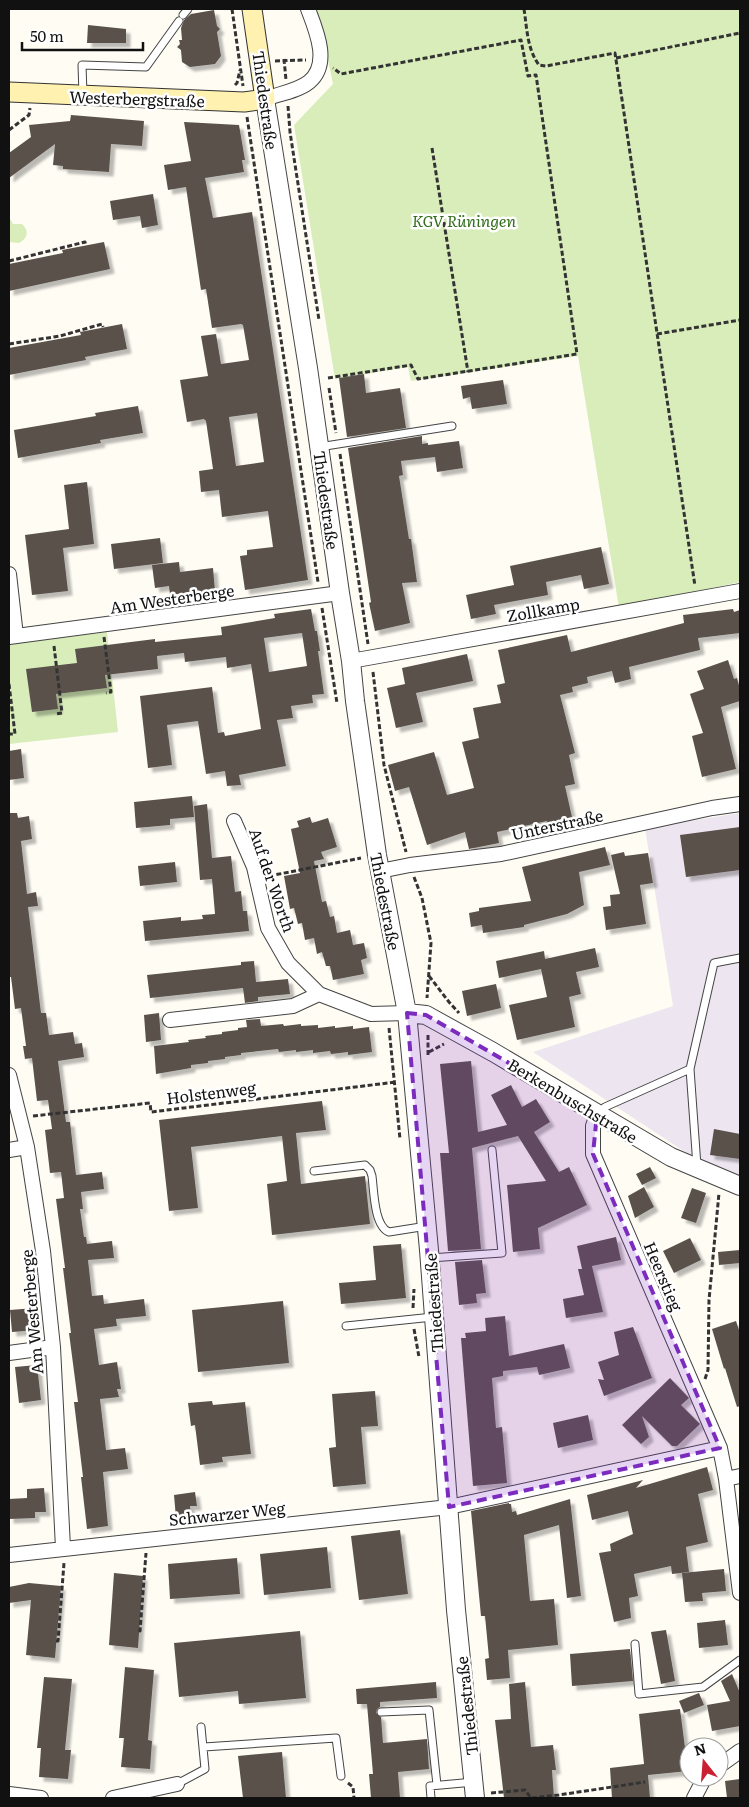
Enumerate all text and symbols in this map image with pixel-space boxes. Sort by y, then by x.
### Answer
scale bar [22,20,144,52]
text: 50 m [30,24,64,47]
street label: Thiedestraße [247,49,285,151]
street label: Westerbergstraße [69,84,205,112]
park label: KGV Rüningen [412,208,516,232]
street label: Thiedestraße [308,449,346,551]
street label: Am Westerberge [108,577,236,619]
street label: Zollkamp [505,591,582,627]
street label: Unterstraße [509,803,605,845]
street label: Auf der Worth [244,825,302,936]
street label: Thiedestraße [365,850,407,952]
street label: Berkenbuschstraße [504,1052,642,1148]
street label: Holstenweg [165,1075,257,1109]
street label: Heerstieg [639,1238,689,1315]
street label: Am Westerberge [14,1248,48,1376]
street label: Thiedestraße [418,1252,448,1354]
street label: Schwarzer Weg [168,1495,287,1531]
street label: Thiedestraße [449,1655,483,1757]
north arrow [679,1737,729,1787]
text: N [691,1737,709,1760]

